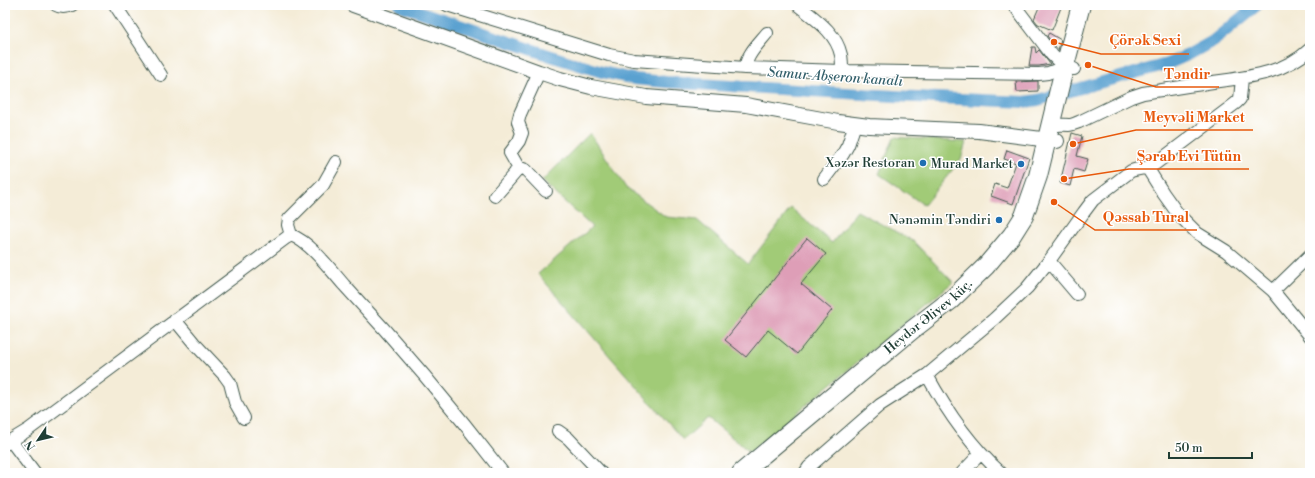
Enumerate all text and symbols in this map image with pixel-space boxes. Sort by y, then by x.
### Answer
callout: Çörək Sexi [1101,28,1189,54]
text: Çörək Sexi [1109,32,1181,50]
callout: Təndir [1156,61,1219,87]
water label: Samur-Abşeron kanalı [767,63,904,91]
text: Təndir [1164,66,1210,84]
callout: Meyvəli Market [1136,104,1253,130]
text: Meyvəli Market [1143,109,1246,127]
callout: Şərab Evi Tütün [1129,143,1249,169]
text: Şərab Evi Tütün [1137,148,1241,166]
place label: Xəzər Restoran [825,155,915,171]
place label: Murad Market [931,156,1013,172]
marker: Xəzər Restoran [918,158,928,168]
marker: Murad Market [1016,159,1026,169]
callout: Qəssab Tural [1095,204,1197,230]
text: Qəssab Tural [1103,209,1190,227]
place label: Nənəmin Təndiri [889,212,991,228]
marker: Nənəmin Təndiri [994,215,1004,225]
street label: Heydər Əliyev küç. [881,276,976,358]
north arrow [18,420,58,460]
scale bar [1169,434,1252,460]
text: N [22,437,39,453]
text: 50 m [1175,441,1203,456]

